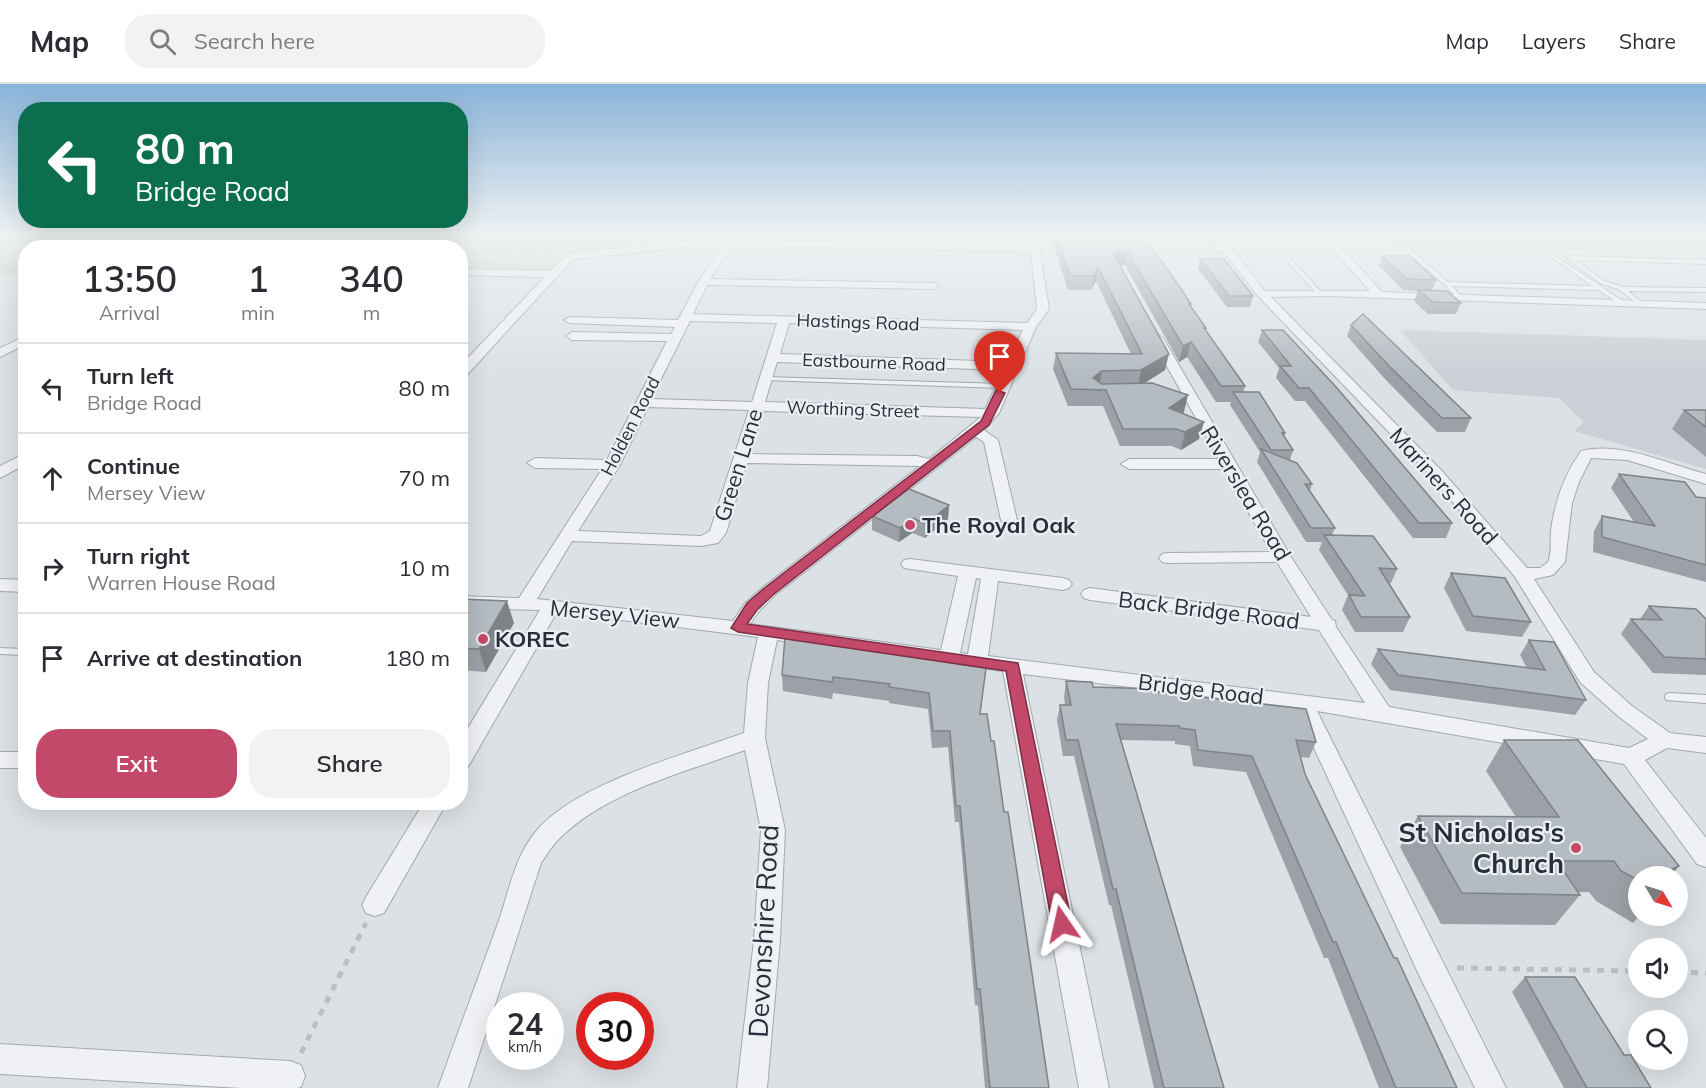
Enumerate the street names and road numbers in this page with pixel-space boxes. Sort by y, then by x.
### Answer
street label: Hastings Road [796,308,920,336]
street label: Eastbourne Road [802,348,946,376]
street label: Holden Road [595,373,665,479]
street label: Worthing Street [786,395,920,423]
street label: Green Lane [708,405,768,525]
street label: Riverslea Road [1195,420,1297,566]
street label: Mariners Road [1384,421,1504,551]
street label: Back Bridge Road [1117,585,1301,635]
street label: Mersey View [549,593,681,635]
street label: Bridge Road [1137,667,1265,711]
street label: Devonshire Road [740,824,786,1038]

